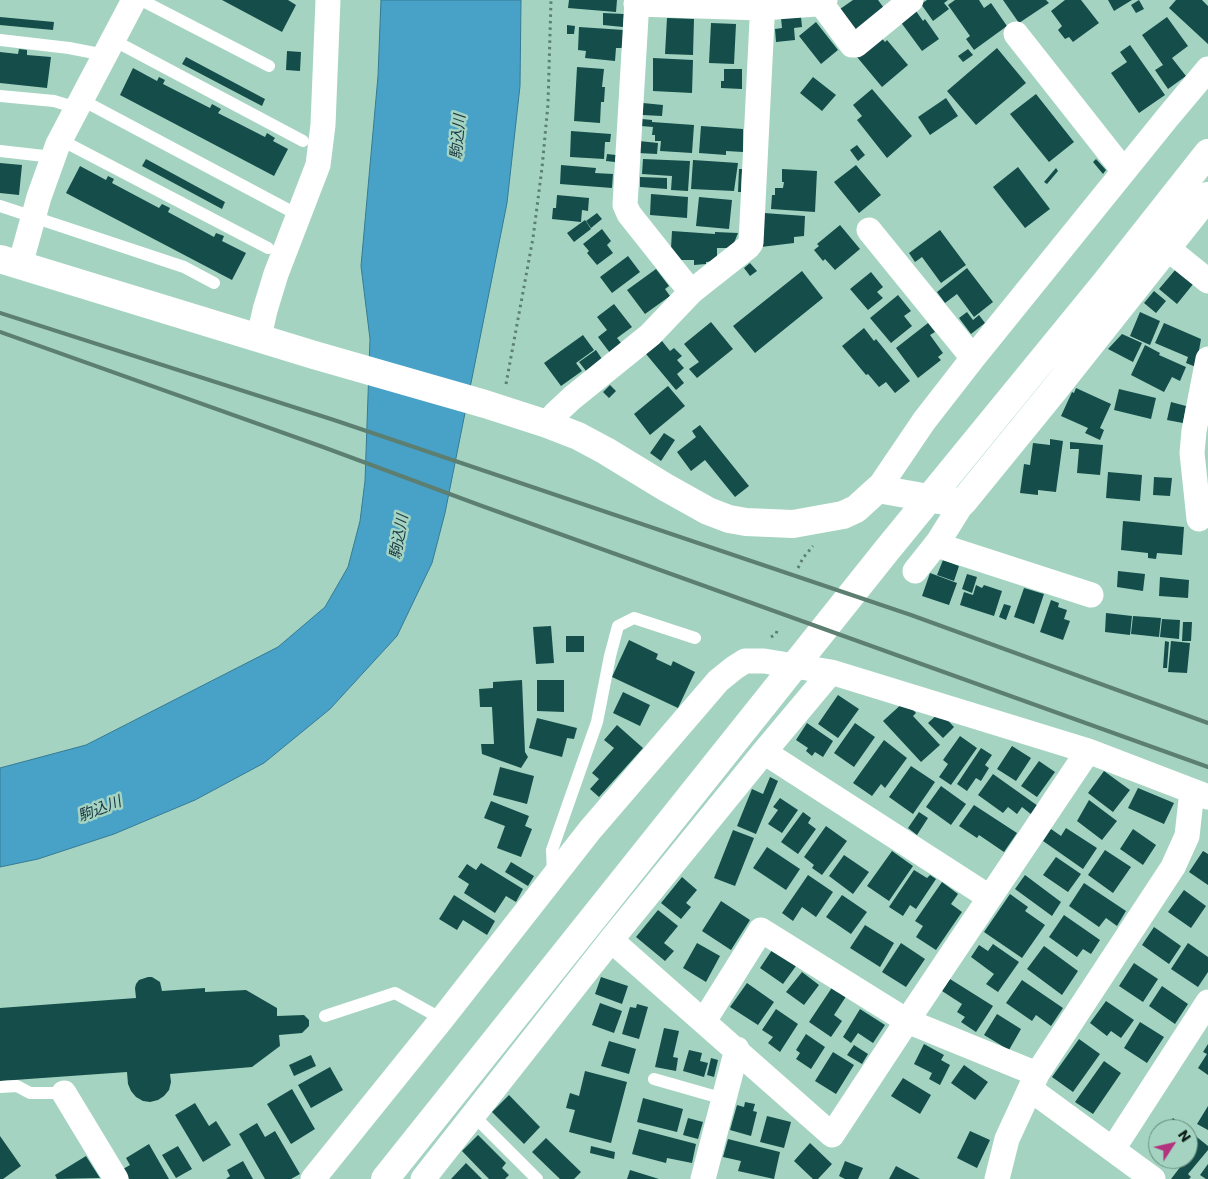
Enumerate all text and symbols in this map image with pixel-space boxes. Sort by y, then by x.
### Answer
water label: 駒込川 [448,114,470,160]
water label: 駒込川 [387,513,413,561]
water label: 駒込川 [76,794,124,826]
north arrow [1148,1119,1198,1169]
text: N [1173,1126,1196,1146]

